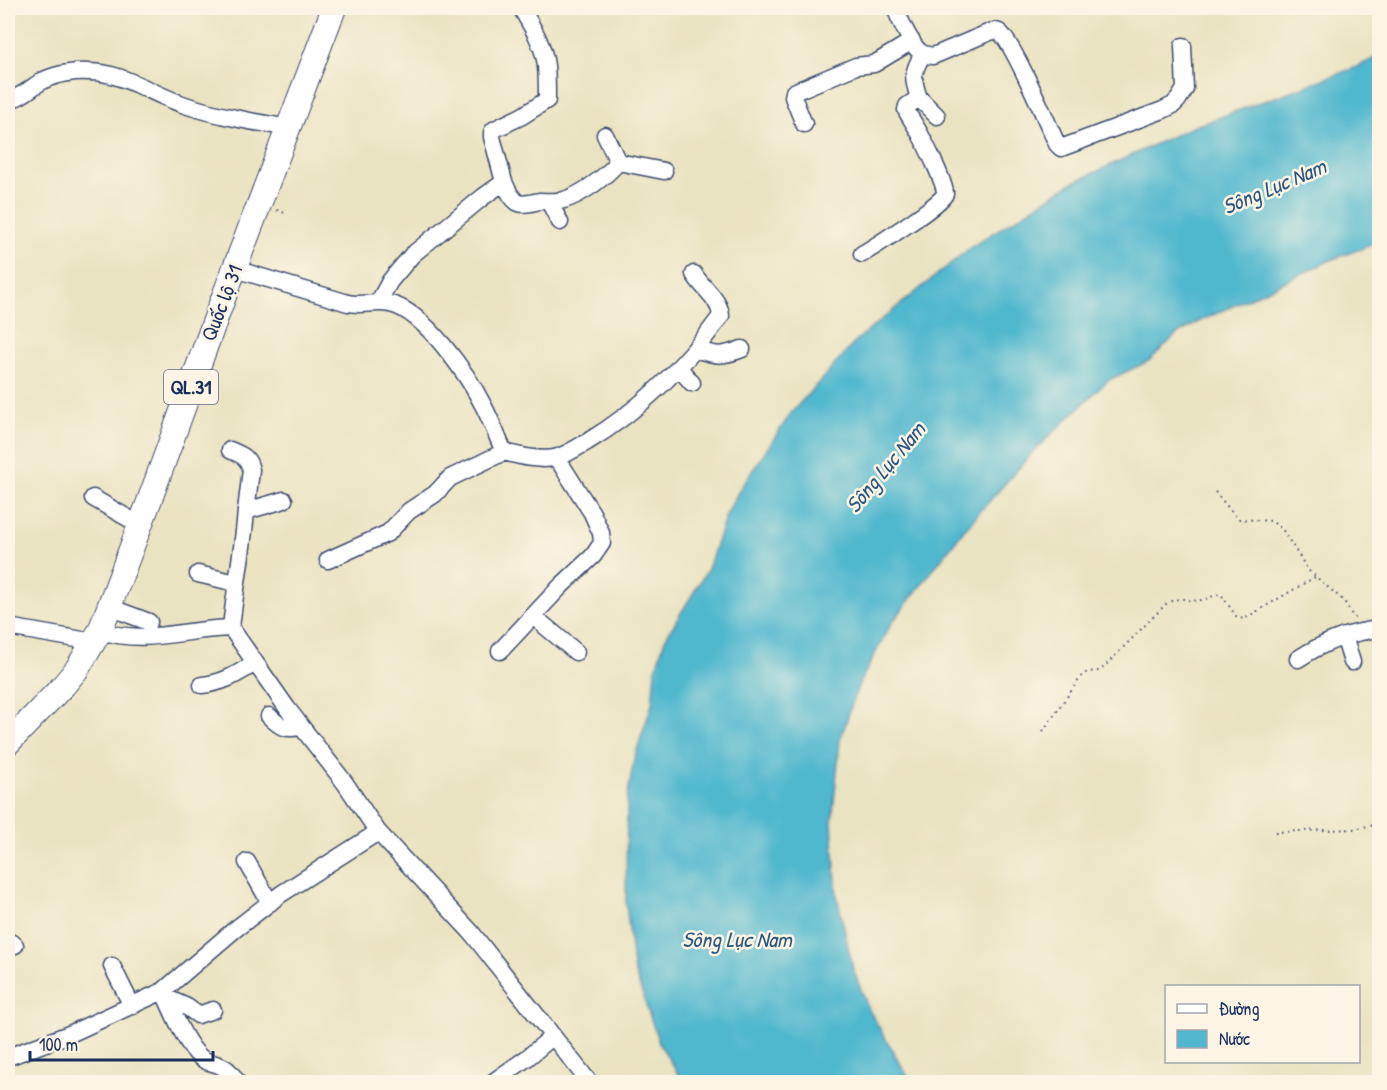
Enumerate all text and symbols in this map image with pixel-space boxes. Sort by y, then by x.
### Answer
water label: Sông Lục Nam [1218,150,1331,221]
street label: Quốc lộ 31 [194,261,249,345]
road number: QL.31 [164,370,218,404]
water label: Sông Lục Nam [838,415,932,519]
water label: Sông Lục Nam [682,924,793,954]
legend [1165,985,1360,1063]
text: Đường [1219,996,1260,1021]
scale bar [30,1024,213,1062]
text: Nước [1219,1026,1250,1051]
text: 100 m [39,1032,78,1057]

